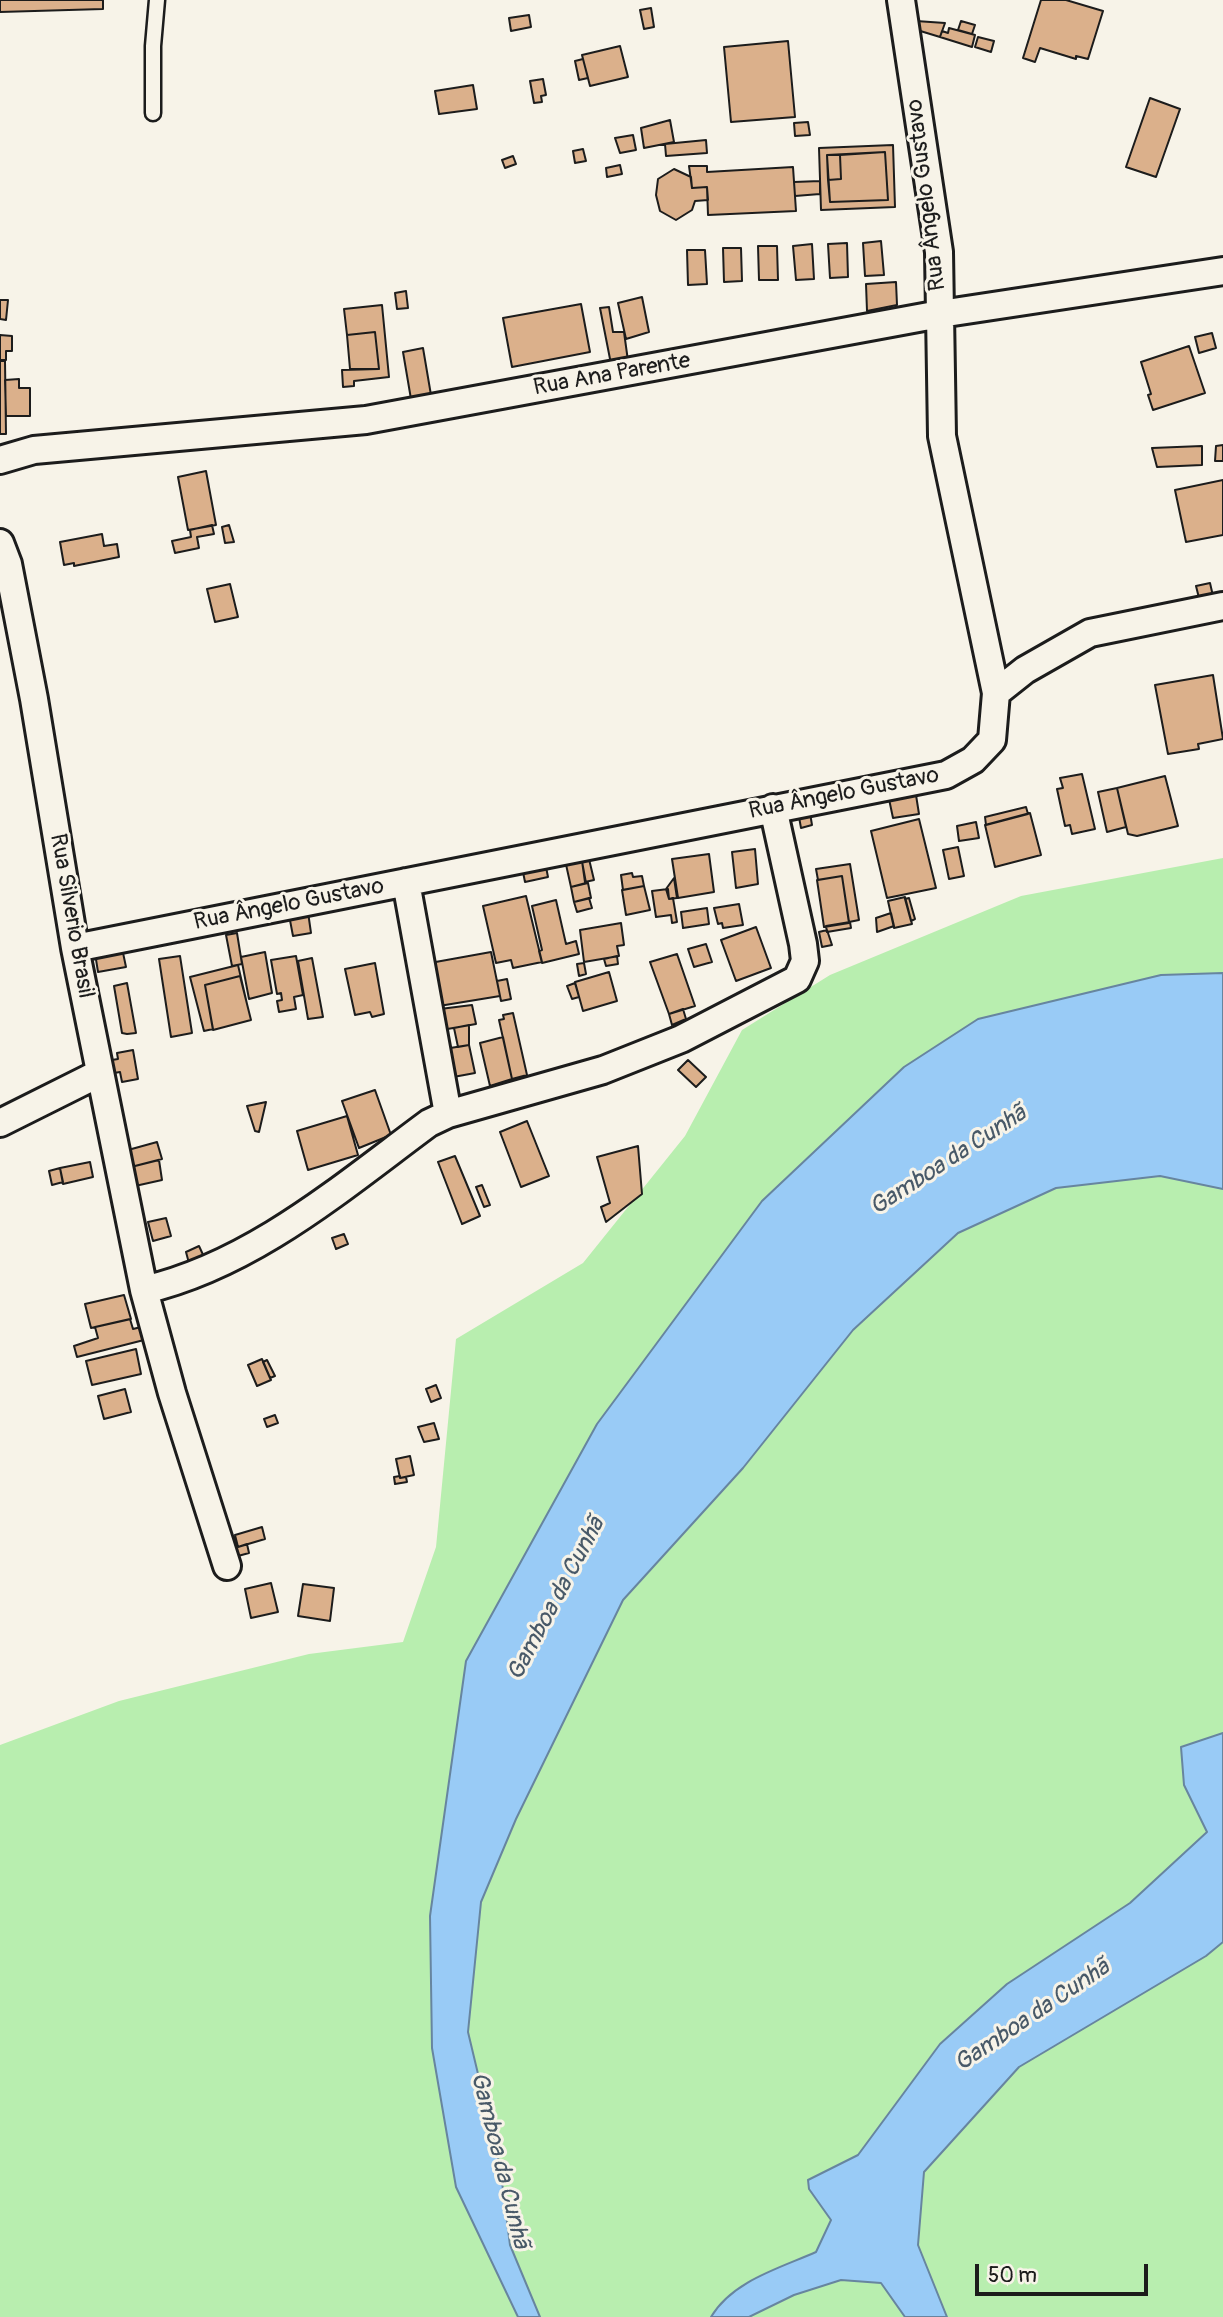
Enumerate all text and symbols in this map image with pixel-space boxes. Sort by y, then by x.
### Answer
street label: Rua Ângelo Gustavo [902,98,952,292]
street label: Rua Ana Parente [531,348,693,402]
street label: Rua Ângelo Gustavo [747,762,941,826]
street label: Rua Silverio Brasil [43,832,99,1000]
street label: Rua Ângelo Gustavo [192,873,386,937]
water label: Gamboa da Cunhã [865,1099,1033,1223]
water label: Gamboa da Cunhã [502,1512,612,1686]
water label: Gamboa da Cunhã [950,1953,1116,2079]
water label: Gamboa da Cunhã [463,2069,535,2253]
scale bar [978,2250,1151,2294]
text: 50 m [988,2262,1037,2289]

